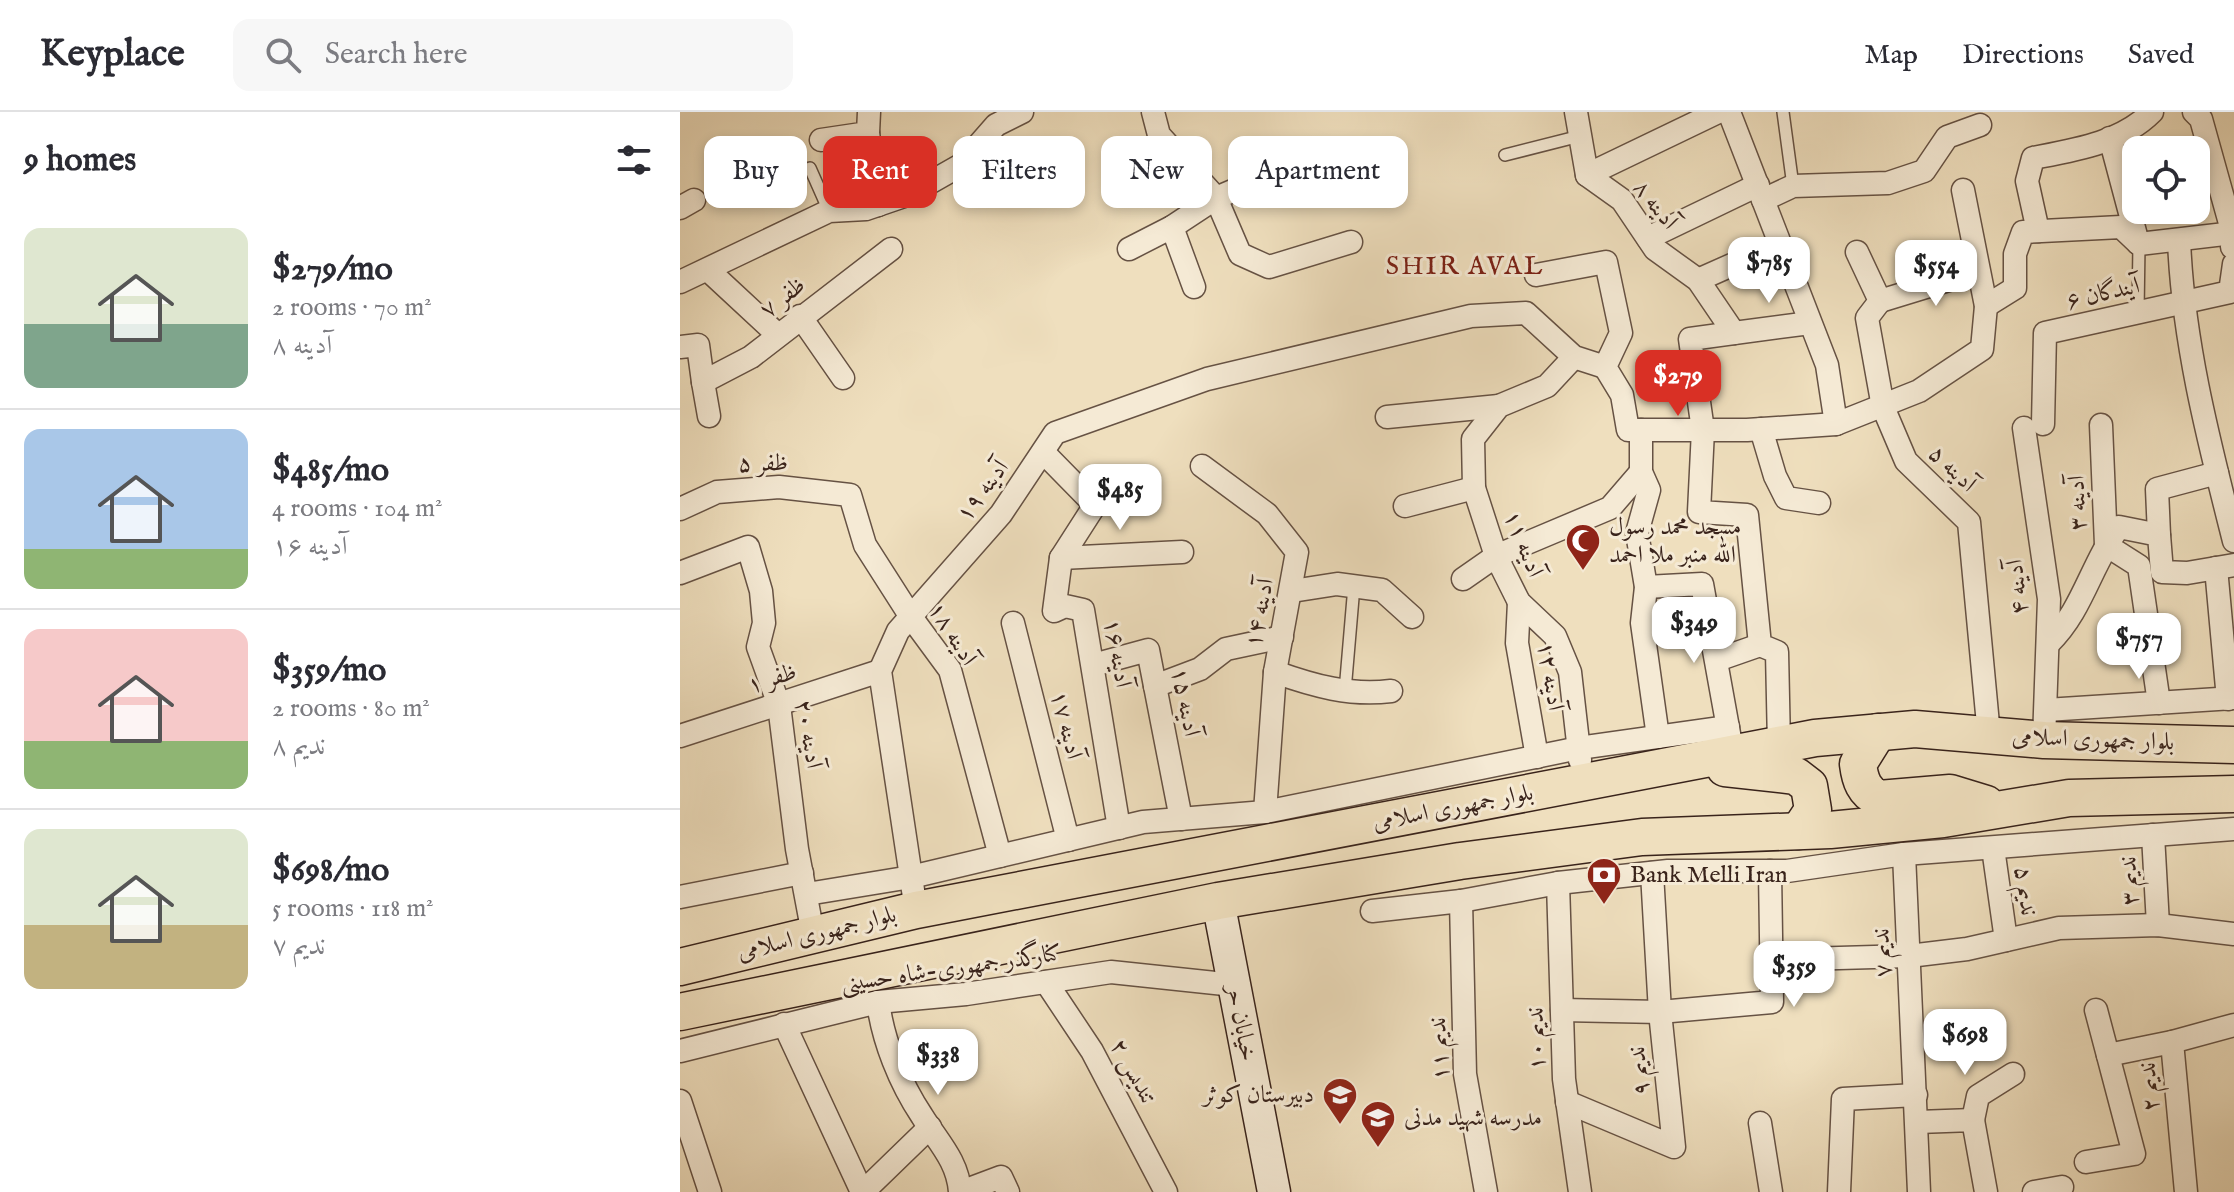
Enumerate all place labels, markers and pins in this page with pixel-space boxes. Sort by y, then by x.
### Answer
pin: $785 [1722,237,1816,305]
pin: $554 [1889,240,1983,308]
pin: $279 [1631,350,1725,418]
pin: $485 [1073,464,1167,532]
place label: مسجد محمد رسول الله منبر ملا احمد [1609,512,1741,571]
mosque icon: مسجد محمد رسول الله منبر ملا احمد [1564,522,1602,572]
pin: $349 [1647,597,1741,665]
pin: $757 [2092,613,2186,681]
bank icon: Bank Melli Iran [1585,856,1623,906]
place label: Bank Melli Iran [1630,860,1788,891]
pin: $359 [1747,941,1841,1009]
pin: $698 [1918,1009,2012,1077]
pin: $338 [891,1029,985,1097]
school or university icon: دبیرستان کوثر [1321,1076,1359,1126]
place label: دبیرستان کوثر [1200,1080,1314,1111]
school or university icon: مدرسه شهید مدنی [1359,1099,1397,1149]
place label: مدرسه شهید مدنی [1404,1103,1542,1134]

